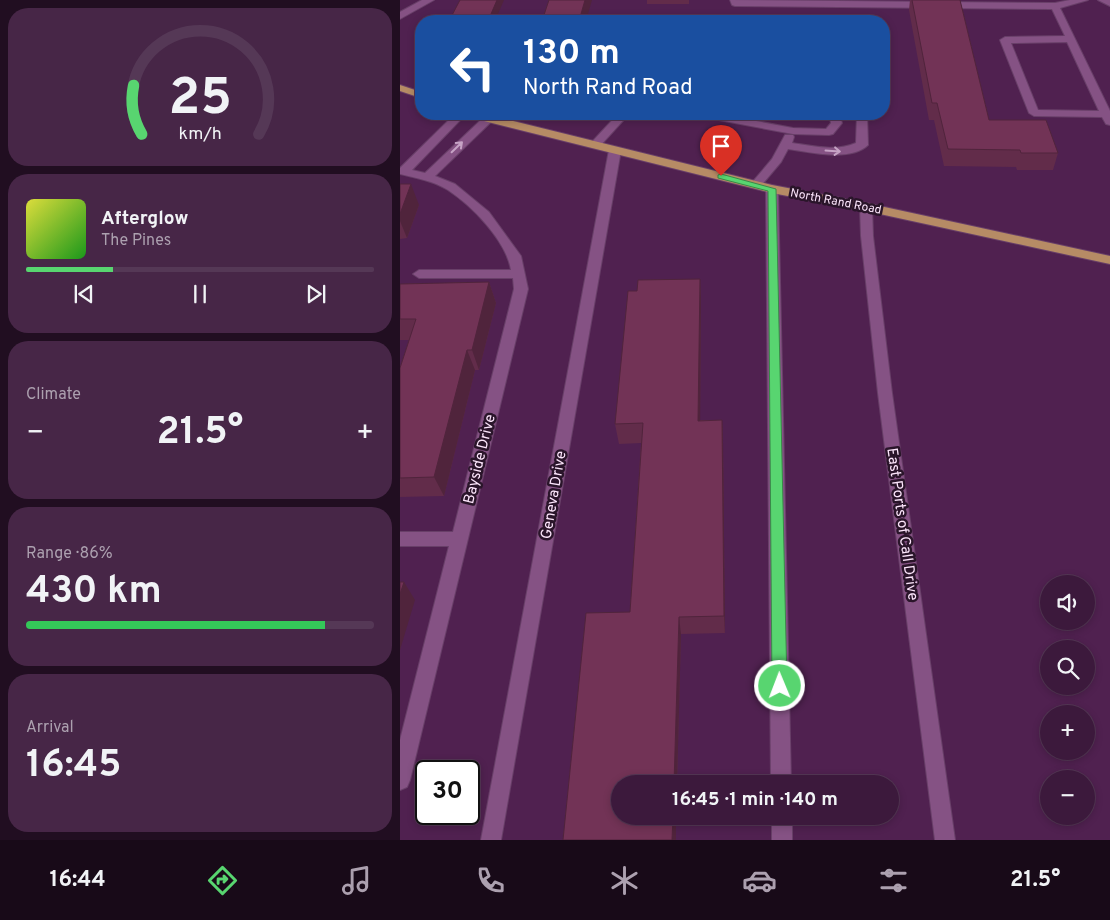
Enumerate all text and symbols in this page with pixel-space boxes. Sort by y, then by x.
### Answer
text: 130 m [523,32,620,76]
icon: left [440,35,505,100]
text: 25 [168,67,232,133]
text: North Rand Road [523,75,693,102]
text: km/h [178,123,222,146]
pin [700,125,742,176]
icon: arrive [707,132,735,160]
one-way arrow [451,141,463,153]
one-way arrow [825,147,841,156]
street label: North Rand Road [789,185,883,219]
text: Afterglow [101,207,189,231]
text: The Pines [101,231,171,251]
icon: previous [70,280,98,308]
icon: pause [186,280,214,308]
icon: next [302,280,330,308]
text: Climate [26,385,81,405]
text: 21.5° [157,409,243,458]
street label: Bayside Drive [460,412,501,506]
text: − [26,416,44,452]
text: + [356,416,374,452]
street label: East Ports of Call Drive [881,447,922,602]
street label: Geneva Drive [537,450,572,541]
text: Range · 86% [26,544,113,564]
text: 430 km [26,568,162,617]
map controls [1040,575,1095,825]
button: sound [1040,575,1095,630]
button: search [1040,640,1095,695]
position arrow [753,659,805,711]
button: + [1040,705,1095,760]
text: Arrival [26,718,74,738]
text: 16:45 [26,742,121,791]
speed limit sign: 30 [415,760,480,825]
button: − [1040,770,1095,825]
text: 16:45 · 1 min · 140 m [672,788,838,812]
icon: directions [205,863,240,898]
icon: music [339,863,374,898]
icon: phone [473,863,508,898]
icon: climate [607,863,642,898]
icon: car [742,863,777,898]
icon: filters [876,863,911,898]
text: 16:44 [50,867,106,894]
text: 21.5° [1010,867,1060,894]

